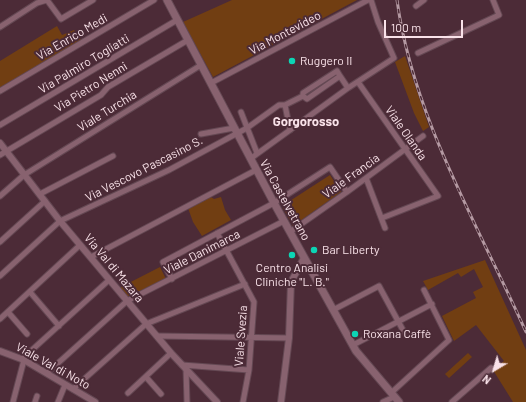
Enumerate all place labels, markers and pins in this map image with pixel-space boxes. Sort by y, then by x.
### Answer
place label: Ruggero II [300,54,352,68]
marker: Ruggero II [287,56,297,66]
place label: Bar Liberty [322,243,380,257]
marker: Bar Liberty [309,245,319,255]
marker: Centro Analisi Cliniche "L. B." [287,250,297,260]
place label: Centro Analisi Cliniche "L. B." [255,261,329,289]
place label: Roxana Caffè [363,327,431,341]
marker: Roxana Caffè [350,329,360,339]

